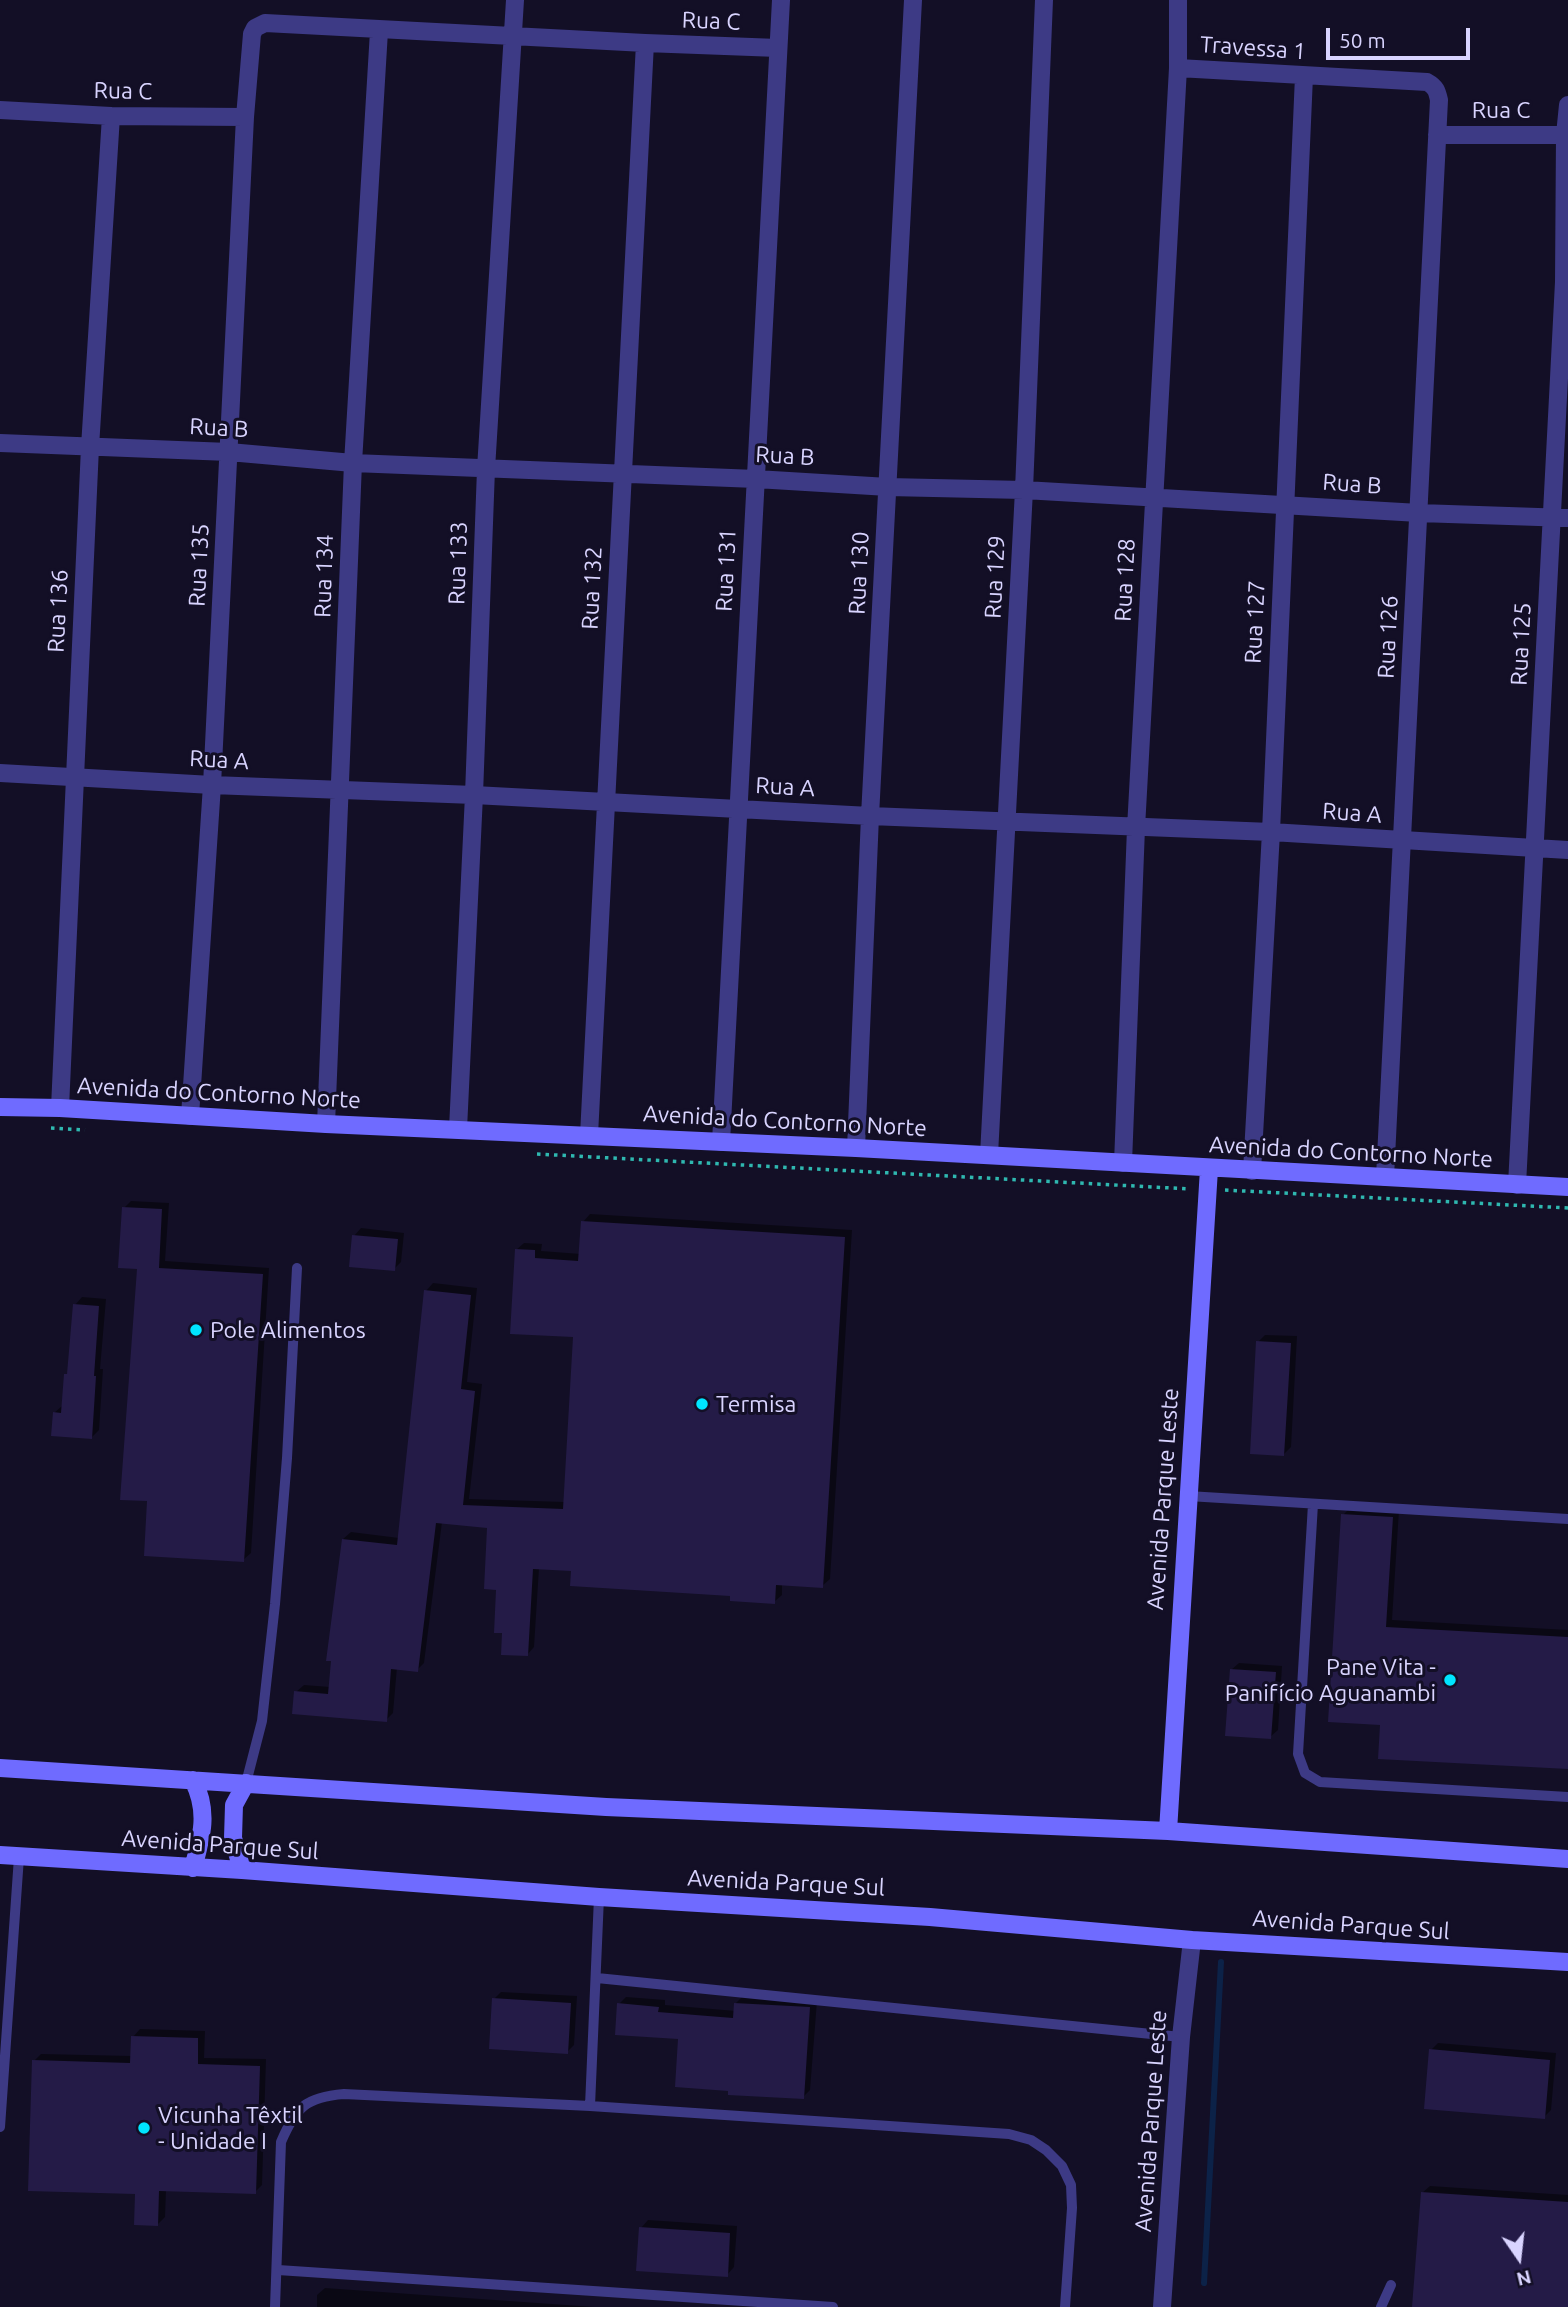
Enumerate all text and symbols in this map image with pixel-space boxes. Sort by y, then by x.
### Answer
street label: Rua C [681,6,741,36]
scale bar [1330,14,1474,58]
text: 50 m [1339,28,1386,52]
street label: Travessa 1 [1199,31,1307,65]
street label: Rua C [93,77,153,105]
street label: Rua C [1472,96,1530,124]
street label: Rua B [189,413,249,443]
street label: Rua B [755,441,815,471]
street label: Rua B [1322,468,1382,500]
street label: Rua 133 [443,521,473,605]
street label: Rua 135 [183,523,215,607]
street label: Rua 131 [710,528,742,612]
street label: Rua 130 [843,531,875,615]
street label: Rua 134 [309,534,339,618]
street label: Rua 129 [979,535,1011,619]
street label: Rua 128 [1109,538,1141,622]
street label: Rua 132 [576,546,608,630]
street label: Rua 136 [42,569,74,653]
street label: Rua 127 [1239,580,1271,664]
street label: Rua 126 [1372,595,1404,679]
street label: Rua 125 [1505,602,1537,686]
street label: Rua A [189,745,249,775]
street label: Rua A [755,772,815,802]
street label: Rua A [1321,797,1383,829]
street label: Avenida do Contorno Norte [77,1072,361,1114]
street label: Avenida do Contorno Norte [643,1100,927,1142]
street label: Avenida do Contorno Norte [1209,1131,1493,1173]
place label: Pole Alimentos [210,1316,366,1344]
marker: Pole Alimentos [188,1322,204,1338]
street label: Avenida Parque Leste [1141,1387,1185,1611]
place label: Termisa [716,1390,796,1418]
marker: Termisa [694,1396,710,1412]
place label: Pane Vita - Panifício Aguanambi [1225,1653,1436,1707]
marker: Pane Vita - Panifício Aguanambi [1442,1672,1458,1688]
street label: Avenida Parque Sul [120,1824,320,1866]
street label: Avenida Parque Sul [687,1864,885,1902]
street label: Avenida Parque Sul [1251,1904,1451,1946]
street label: Avenida Parque Leste [1129,2009,1173,2233]
place label: Vicunha Têxtil - Unidade I [158,2101,303,2155]
marker: Vicunha Têxtil - Unidade I [136,2120,152,2136]
north arrow [1484,2223,1554,2293]
text: N [1515,2266,1534,2291]

